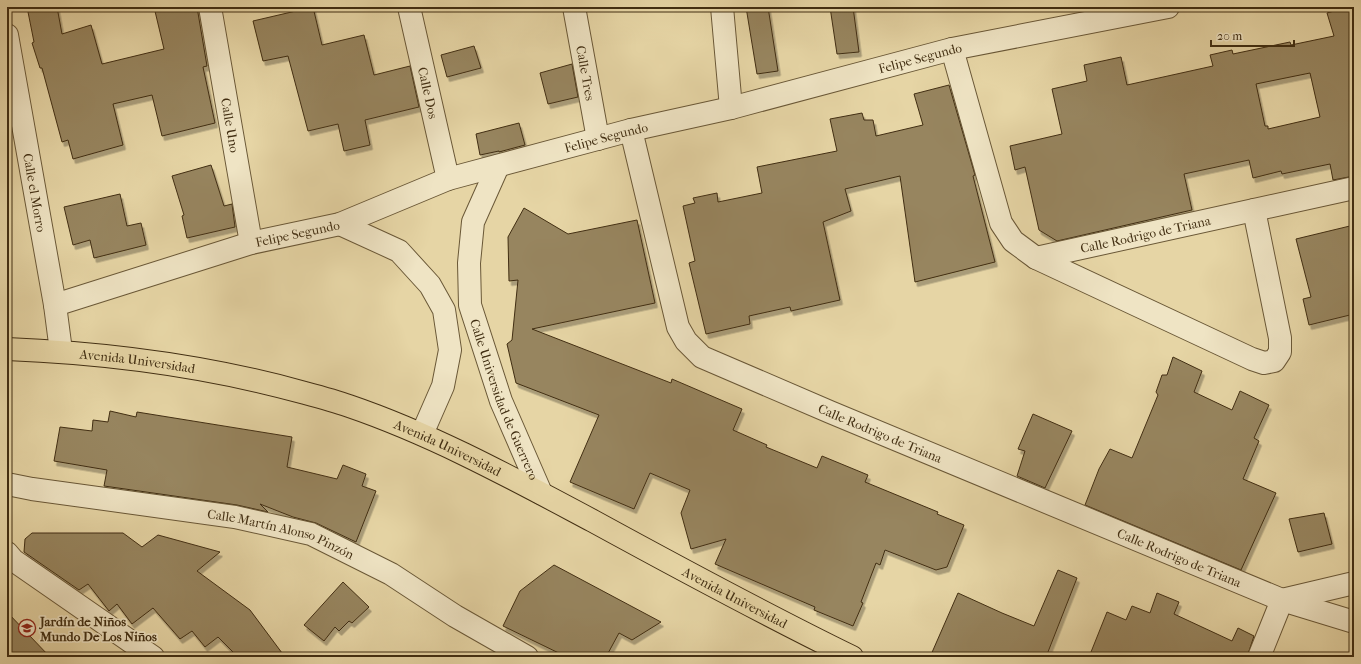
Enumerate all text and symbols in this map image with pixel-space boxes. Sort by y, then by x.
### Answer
scale bar [1211,22,1294,48]
text: 20 m [1217,29,1242,43]
street label: Felipe Segundo [877,40,963,76]
street label: Calle Tres [574,44,598,102]
street label: Calle Dos [415,66,442,120]
street label: Calle Uno [218,97,243,154]
street label: Felipe Segundo [562,119,650,155]
street label: Calle el Morro [21,152,49,234]
street label: Calle Rodrigo de Triana [1079,212,1213,256]
street label: Felipe Segundo [254,217,341,249]
street label: Calle Universidad de Guerrero [467,317,542,482]
street label: Avenida Universidad [78,346,197,376]
street label: Calle Rodrigo de Triana [816,400,945,466]
street label: Avenida Universidad [391,416,505,479]
street label: Calle Martín Alonso Pinzón [206,506,357,562]
street label: Calle Rodrigo de Triana [1115,525,1245,590]
street label: Avenida Universidad [679,563,791,631]
place label: Jardín de Niños Mundo De Los Niños [38,614,157,644]
school or university icon: Jardín de Niños Mundo De Los Niños [17,618,37,638]

